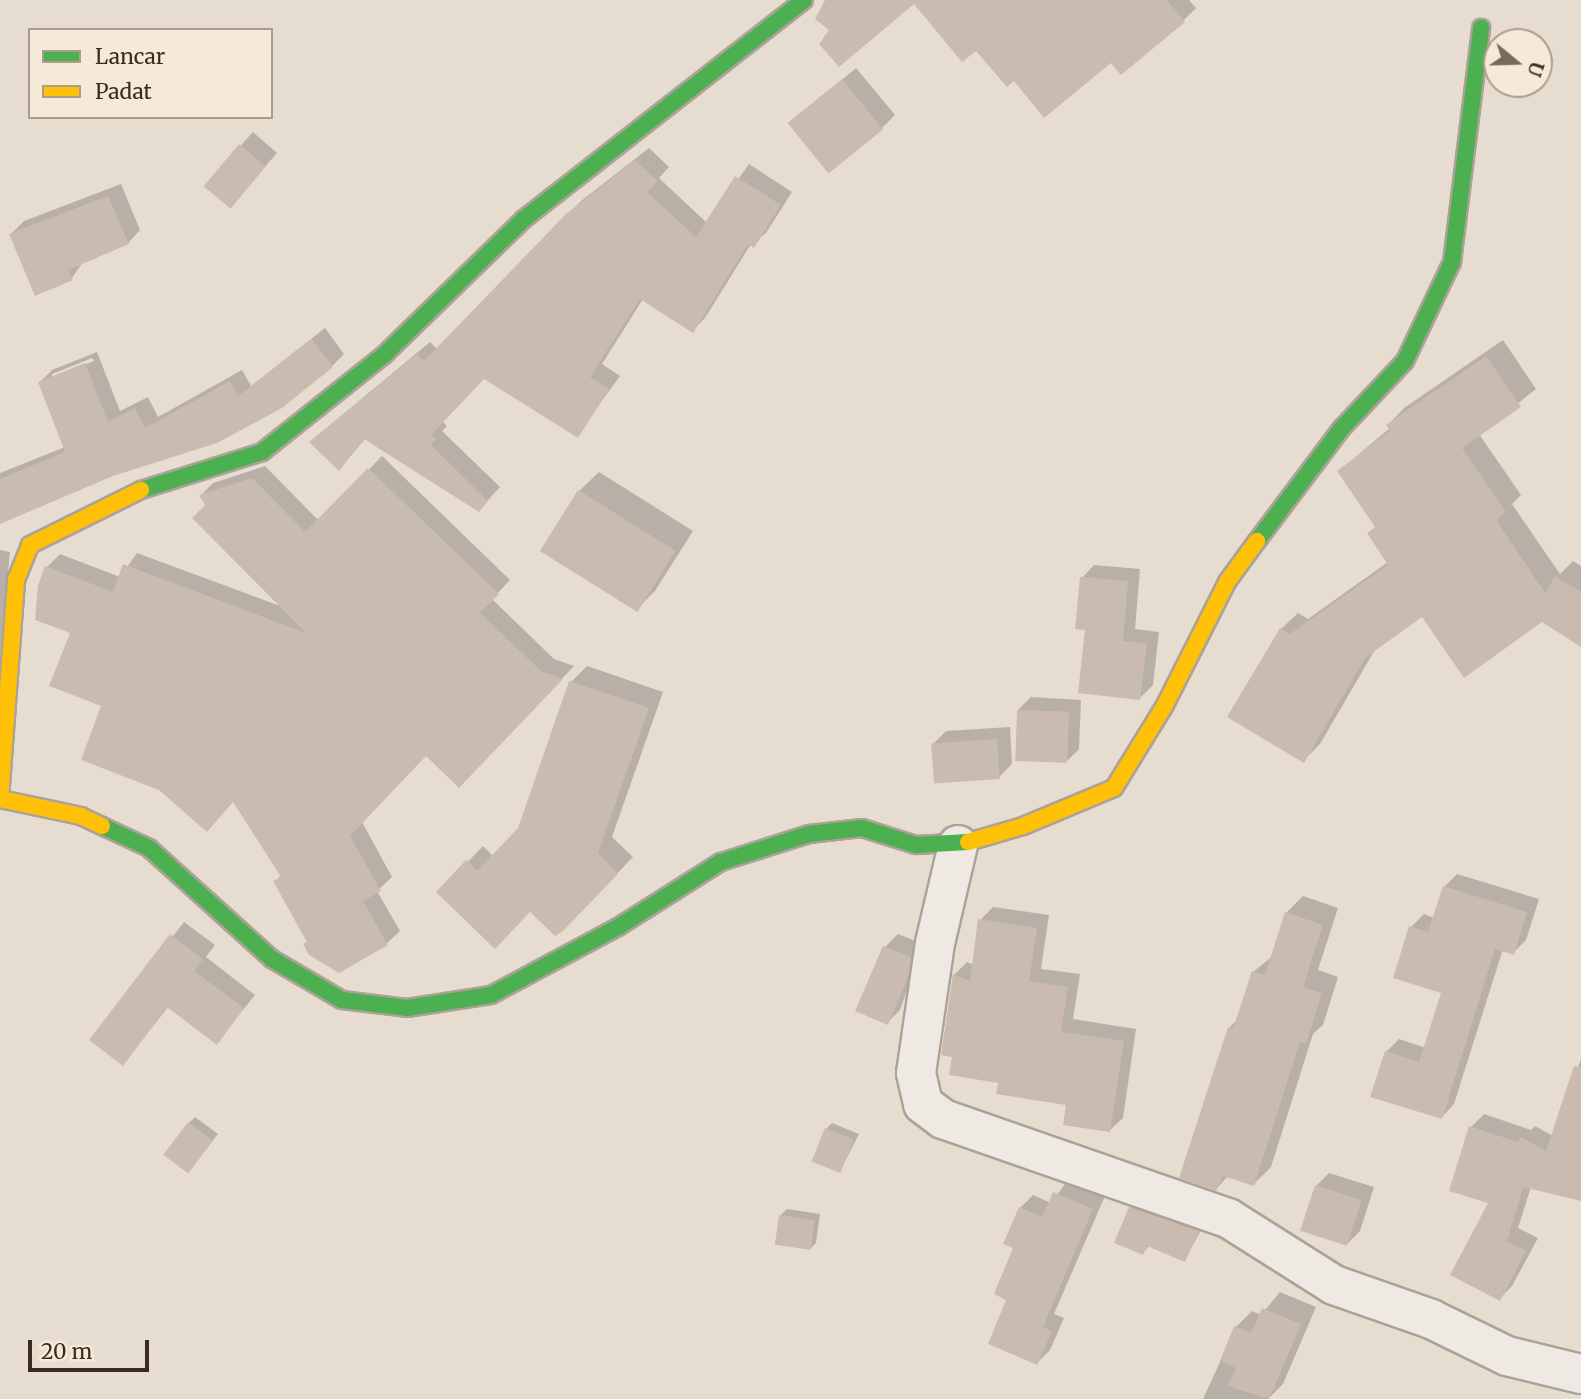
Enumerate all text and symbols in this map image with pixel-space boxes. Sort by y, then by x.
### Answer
legend [28,28,273,119]
north arrow [1483,28,1553,98]
text: Lancar [95,43,165,70]
text: U [1522,59,1550,80]
text: Padat [95,78,152,105]
scale bar [32,1326,152,1370]
text: 20 m [41,1338,92,1365]

